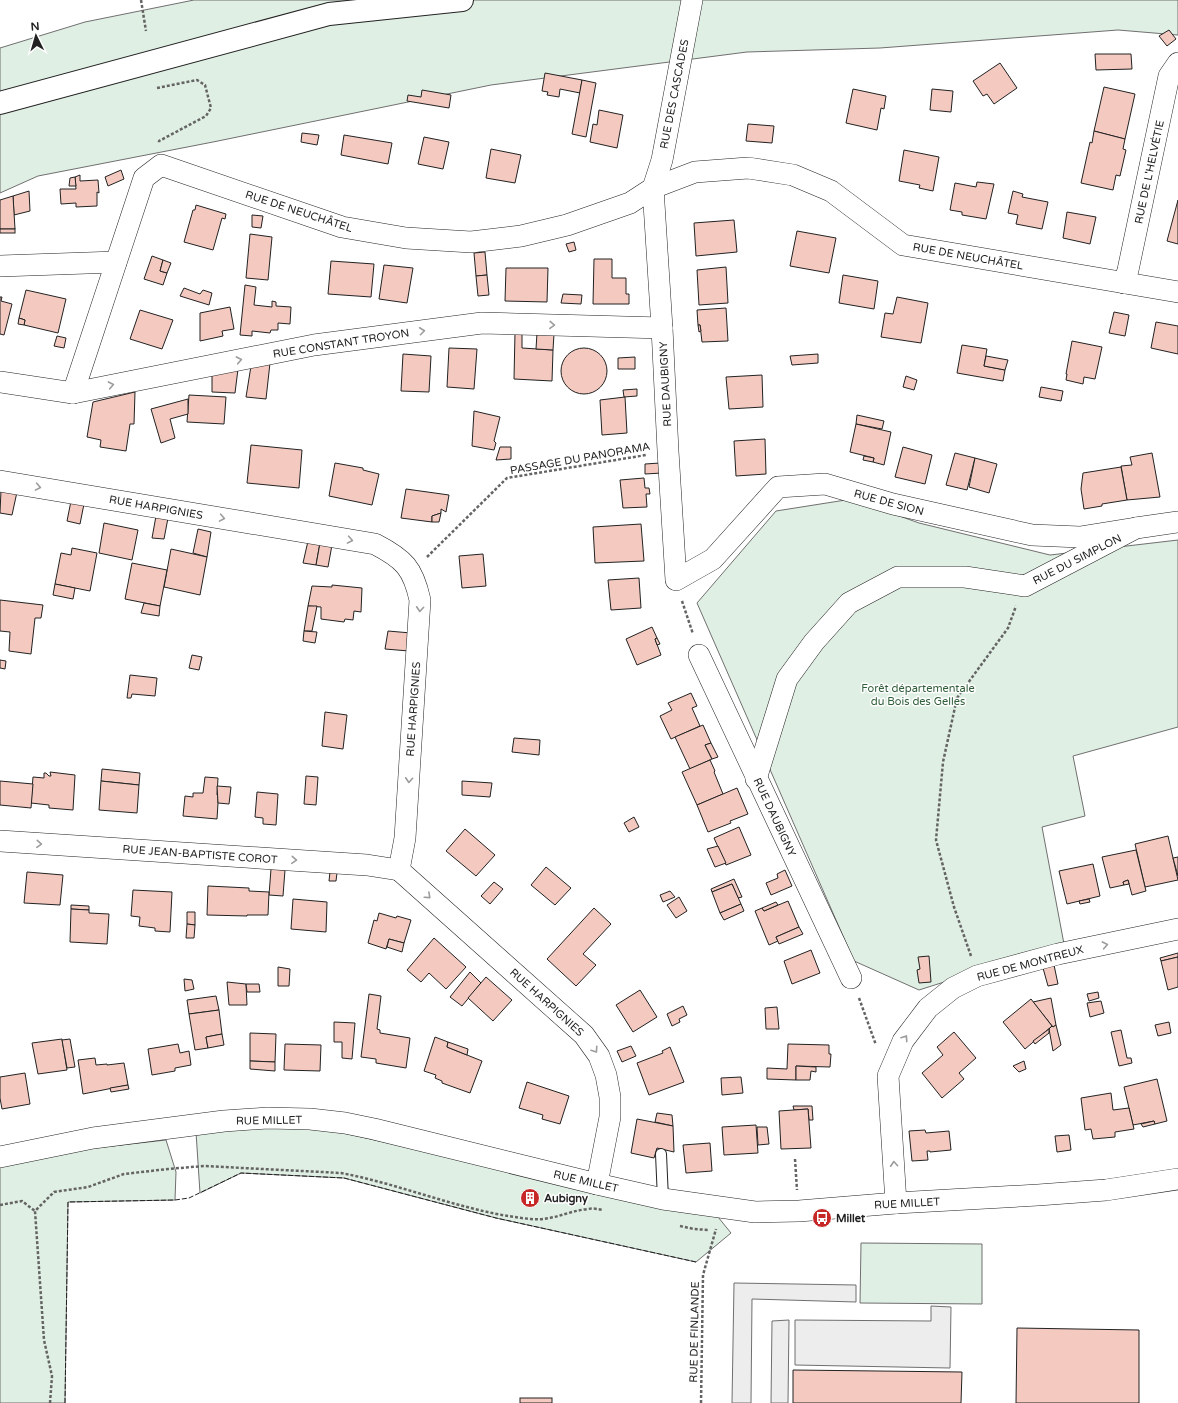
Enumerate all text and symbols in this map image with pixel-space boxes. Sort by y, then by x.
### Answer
north arrow [16,16,56,56]
text: N [30,20,40,33]
street label: RUE DES CASCADES [657,38,692,150]
street label: RUE DE L'HELVÉTIE [1131,119,1167,225]
street label: RUE DE NEUCHÂTEL [244,188,355,235]
street label: RUE DE NEUCHÂTEL [912,240,1025,273]
one-way arrow [549,321,555,329]
street label: RUE CONSTANT TROYON [272,326,410,361]
one-way arrow [419,327,426,336]
street label: RUE DAUBIGNY [657,341,674,427]
one-way arrow [236,356,242,364]
one-way arrow [108,381,114,390]
street label: PASSAGE DU PANORAMA [509,440,651,477]
one-way arrow [35,482,42,491]
street label: RUE DE SION [852,487,925,518]
street label: RUE HARPIGNIES [108,493,204,522]
one-way arrow [219,513,225,522]
street label: RUE DU SIMPLON [1031,532,1124,587]
one-way arrow [347,535,353,544]
one-way arrow [415,606,424,612]
street label: RUE HARPIGNIES [404,661,423,757]
park label: Forêt départementale du Bois des Gelles [861,682,975,708]
street label: RUE DAUBIGNY [751,776,798,859]
one-way arrow [404,777,413,783]
one-way arrow [36,839,42,848]
street label: RUE JEAN-BAPTISTE COROT [122,843,278,866]
one-way arrow [291,855,297,864]
one-way arrow [423,891,431,898]
one-way arrow [1101,941,1108,949]
street label: RUE DE MONTREUX [975,943,1085,984]
street label: RUE HARPIGNIES [507,966,586,1039]
one-way arrow [900,1035,908,1042]
one-way arrow [590,1046,597,1053]
street label: RUE MILLET [236,1113,303,1128]
one-way arrow [889,1161,898,1167]
street label: RUE MILLET [552,1168,620,1195]
building icon: Aubigny [519,1187,541,1209]
place label: Aubigny [544,1192,588,1206]
street label: RUE MILLET [874,1195,941,1212]
bus stop icon: Millet [811,1207,833,1229]
place label: Millet [836,1212,866,1225]
street label: RUE DE FINLANDE [687,1281,702,1383]

